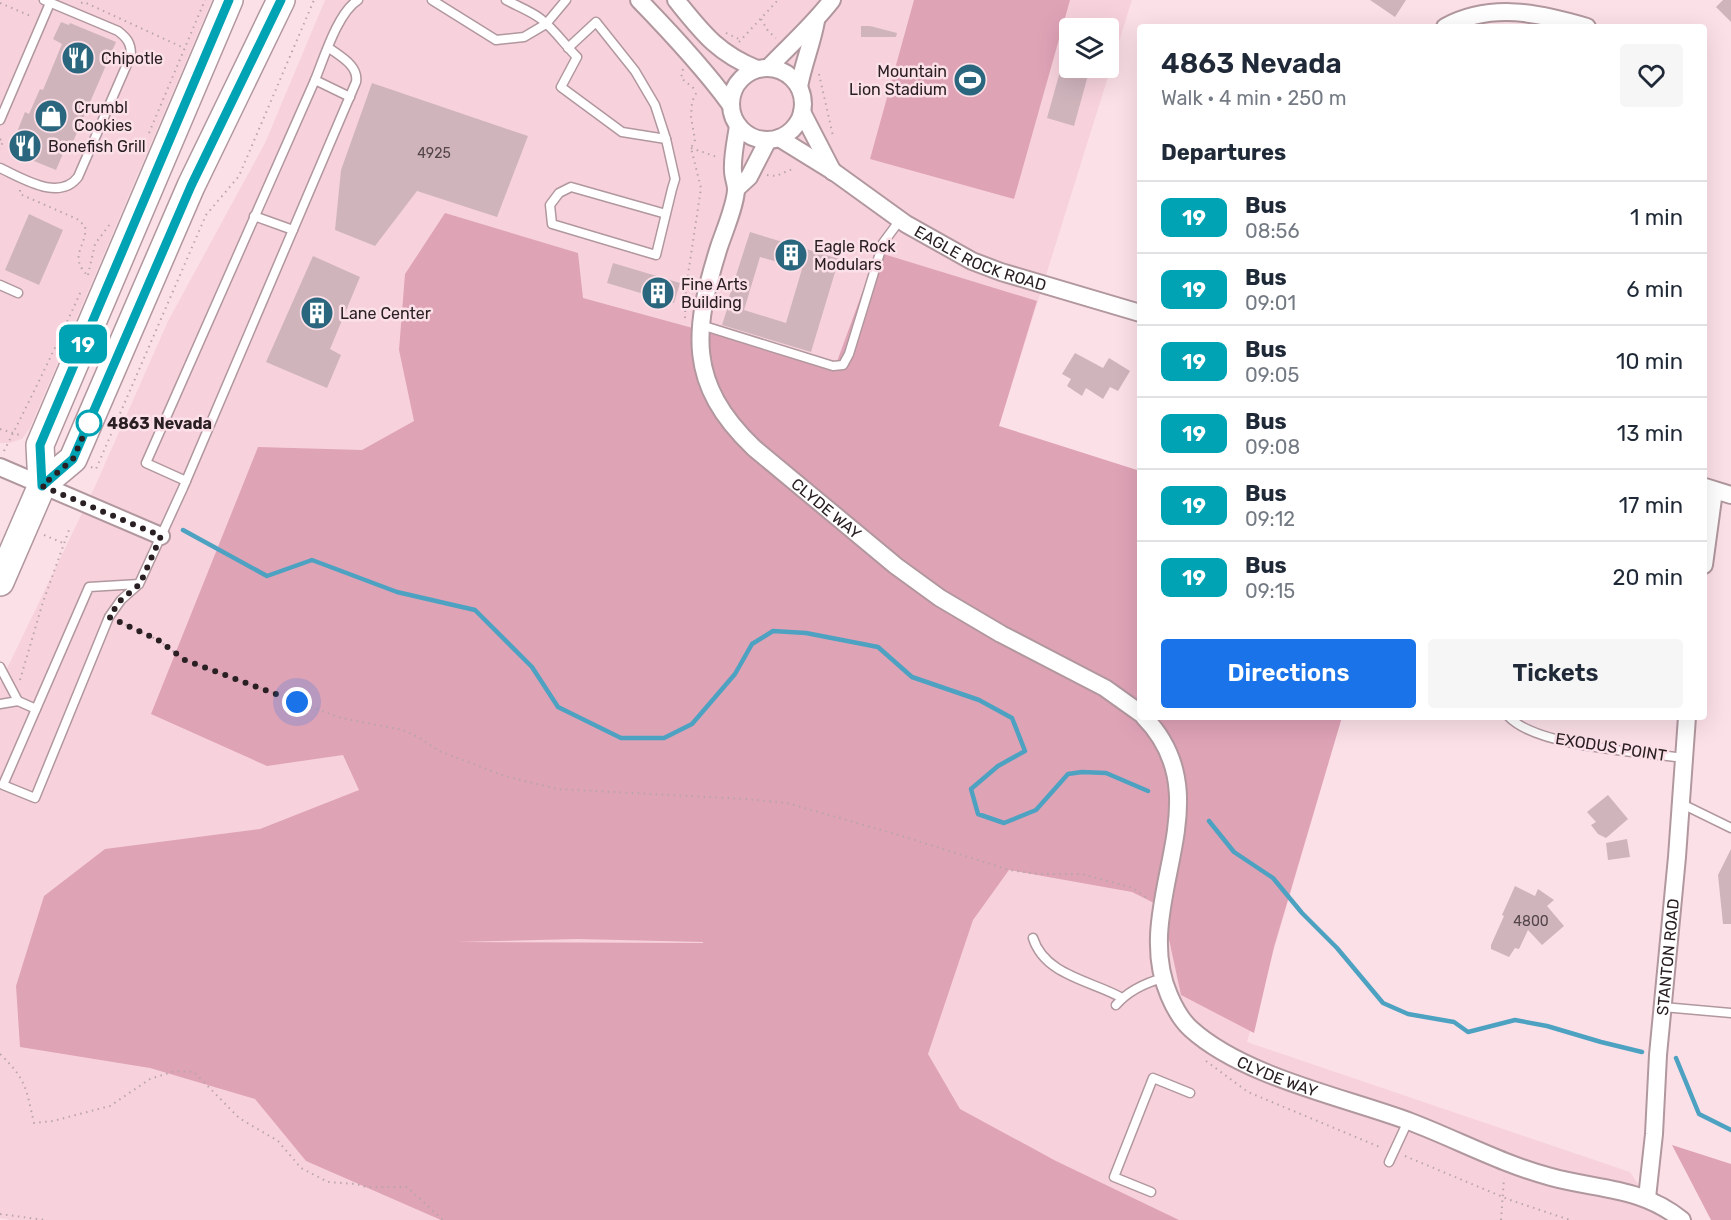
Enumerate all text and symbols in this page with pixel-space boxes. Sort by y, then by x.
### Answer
map controls [1059,18,1119,78]
button: layers [1059,18,1119,78]
restaurant icon: Chipotle [60,40,96,76]
button: heart [1620,44,1683,107]
text: 4863 Nevada [1161,47,1342,80]
place label: Chipotle [101,49,163,68]
place label: Mountain Lion Stadium [849,62,947,99]
sports icon: Mountain Lion Stadium [952,62,988,98]
text: Walk · 4 min · 250 m [1161,86,1346,110]
shop icon: Crumbl Cookies [33,98,69,134]
place label: Crumbl Cookies [74,98,132,135]
restaurant icon: Bonefish Grill [7,128,43,164]
place label: Bonefish Grill [48,137,146,156]
text: Departures [1161,139,1286,166]
house number: 4925 [417,145,451,162]
text: Bus [1245,192,1287,219]
text: 1 min [1630,204,1683,231]
text: 19 [1182,205,1206,230]
text: 08:56 [1245,219,1299,243]
street label: EAGLE ROCK ROAD [911,221,1049,294]
building icon: Eagle Rock Modulars [773,237,809,273]
place label: Eagle Rock Modulars [814,237,896,274]
text: Bus [1245,264,1287,291]
building icon: Fine Arts Building [640,275,676,311]
place label: Fine Arts Building [681,275,748,312]
text: 6 min [1626,276,1683,303]
text: 19 [1182,277,1206,302]
text: 09:01 [1245,291,1296,315]
building icon: Lane Center [299,295,335,331]
place label: Lane Center [340,304,431,323]
line badge: 19 [56,324,110,364]
text: 19 [71,332,95,357]
text: Bus [1245,336,1287,363]
text: 10 min [1616,348,1683,375]
text: 19 [1182,349,1206,374]
text: 09:05 [1245,363,1299,387]
text: Bus [1245,408,1287,435]
marker: 4863 Nevada [76,410,102,436]
place label: 4863 Nevada [107,414,212,433]
text: 13 min [1617,420,1683,447]
text: 19 [1182,421,1206,446]
text: 09:08 [1245,435,1300,459]
street label: CLYDE WAY [788,474,865,543]
text: Bus [1245,480,1287,507]
text: 17 min [1619,492,1683,519]
text: 19 [1182,493,1206,518]
text: 09:12 [1245,507,1295,531]
text: Bus [1245,552,1287,579]
text: 20 min [1613,564,1683,591]
text: 19 [1182,565,1206,590]
text: 09:15 [1245,579,1295,603]
button: Directions [1161,639,1416,708]
button: Tickets [1428,639,1683,708]
your location [282,687,312,717]
street label: EXODUS POINT [1554,729,1668,765]
street label: STANTON ROAD [1652,898,1682,1016]
house number: 4800 [1513,913,1549,930]
street label: CLYDE WAY [1234,1052,1320,1100]

